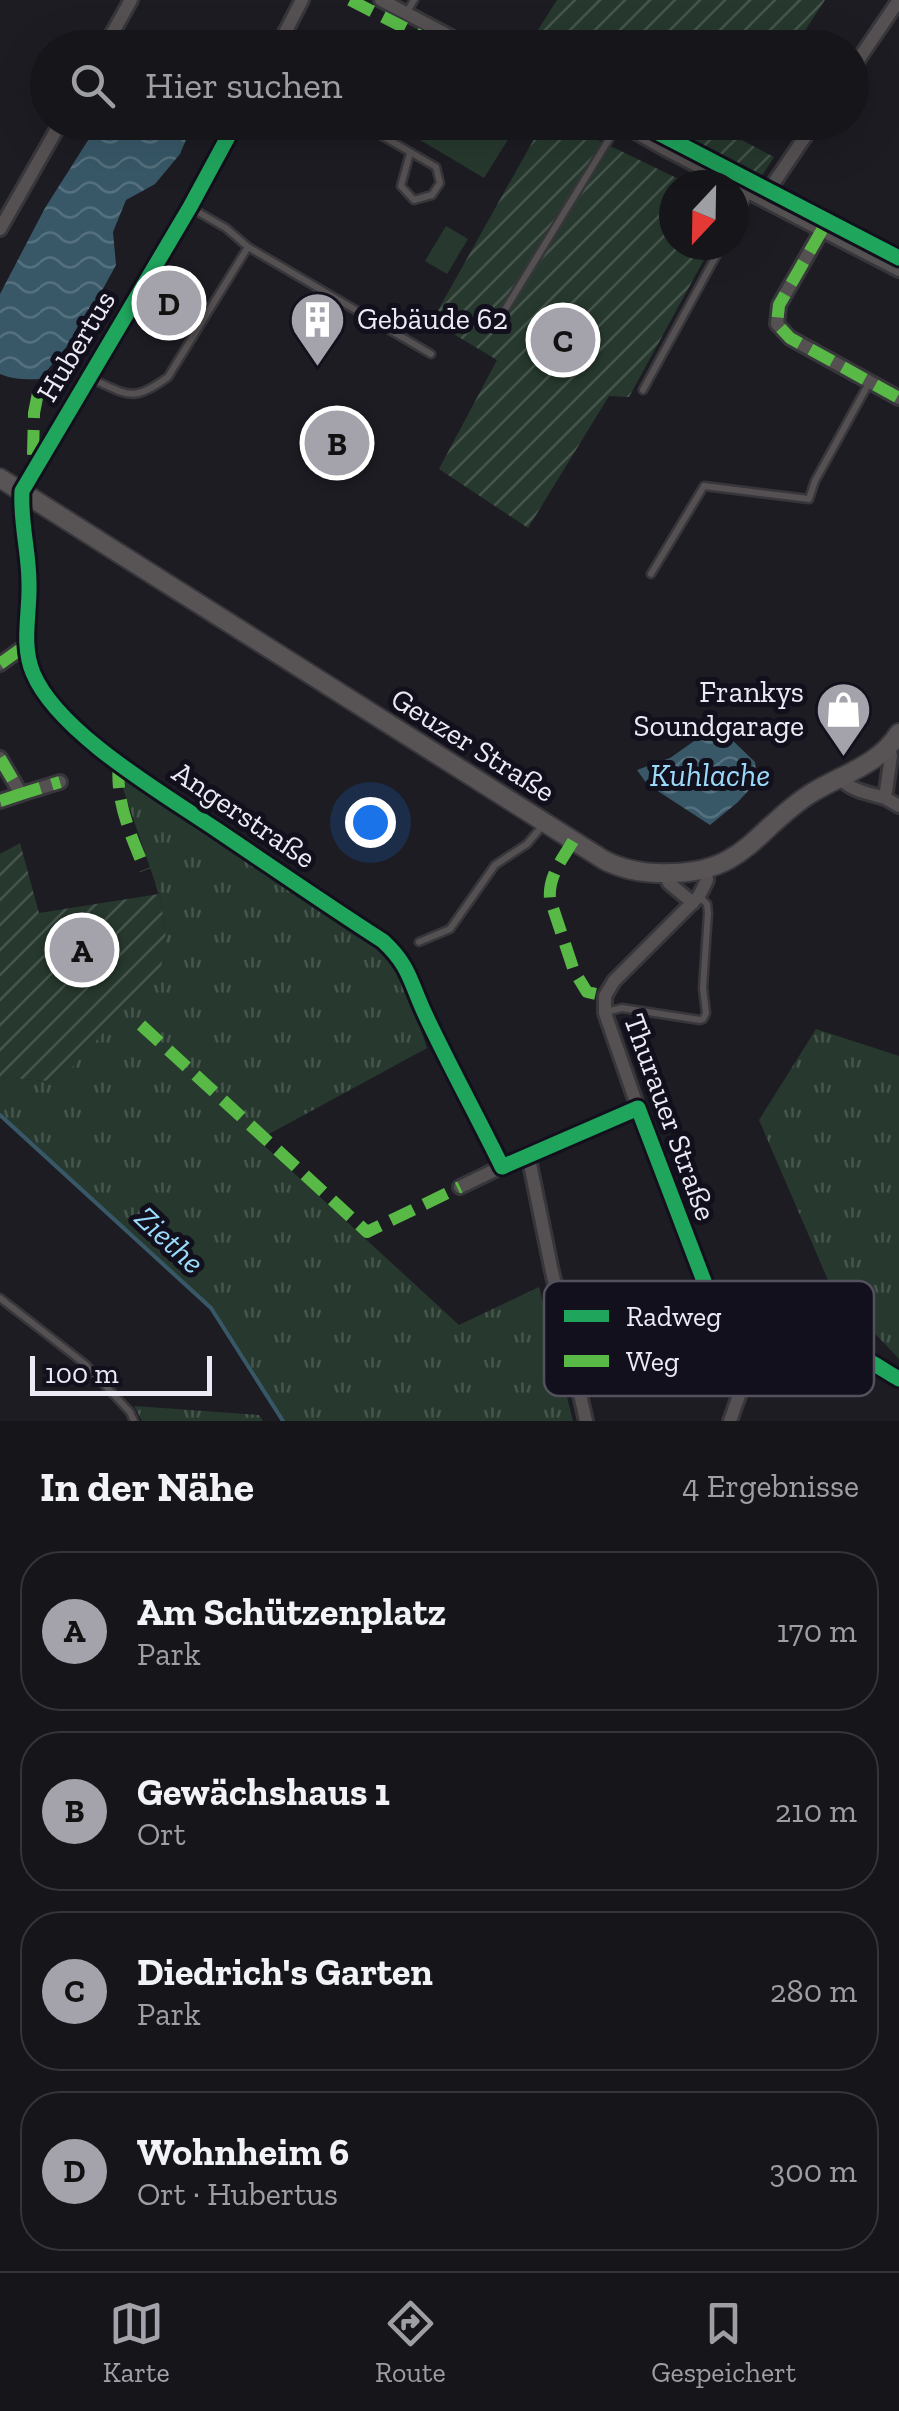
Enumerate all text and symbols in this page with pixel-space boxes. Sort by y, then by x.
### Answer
search box [30,30,869,140]
icon: search [65,58,120,113]
text: Hier suchen [145,62,343,108]
north arrow [659,170,749,260]
pin: D [136,266,202,340]
street label: Hubertus [29,284,123,408]
building icon: Gebäude 62 [288,289,348,368]
place label: Gebäude 62 [357,301,508,337]
pin: C [530,302,596,378]
pin: B [304,406,370,480]
place label: Frankys Soundgarage [634,674,804,744]
shop icon: Frankys Soundgarage [813,679,873,758]
street label: Geuzer Straße [384,680,562,810]
street label: Angerstraße [166,754,322,876]
water label: Kuhlache [650,756,770,794]
your location [345,797,396,848]
pin: A [49,912,114,988]
street label: Thurauer Straße [616,1009,724,1225]
water label: Ziethe [127,1199,213,1281]
legend [544,1281,874,1396]
text: Radweg [626,1300,722,1333]
text: Weg [626,1345,679,1378]
scale bar [30,1351,212,1396]
text: 100 m [45,1357,119,1390]
text: In der Nähe [40,1461,254,1512]
text: 4 Ergebnisse [682,1467,859,1505]
text: Am Schützenplatz [137,1589,446,1635]
text: A [64,1612,85,1650]
text: 170 m [777,1612,857,1650]
text: Park [137,1635,201,1673]
text: Gewächshaus 1 [137,1769,390,1815]
text: B [65,1792,84,1830]
text: 210 m [775,1792,857,1830]
text: Ort [137,1815,186,1853]
text: Diedrich's Garten [137,1949,433,1995]
text: C [64,1972,85,2010]
text: 280 m [770,1972,857,2010]
text: Park [137,1995,201,2033]
text: Wohnheim 6 [137,2129,349,2175]
text: D [63,2152,86,2190]
text: 300 m [770,2152,857,2190]
text: Ort · Hubertus [137,2175,338,2213]
tab: Karte [103,2296,170,2389]
tab: Route [375,2296,446,2389]
tab: Gespeichert [651,2296,796,2389]

